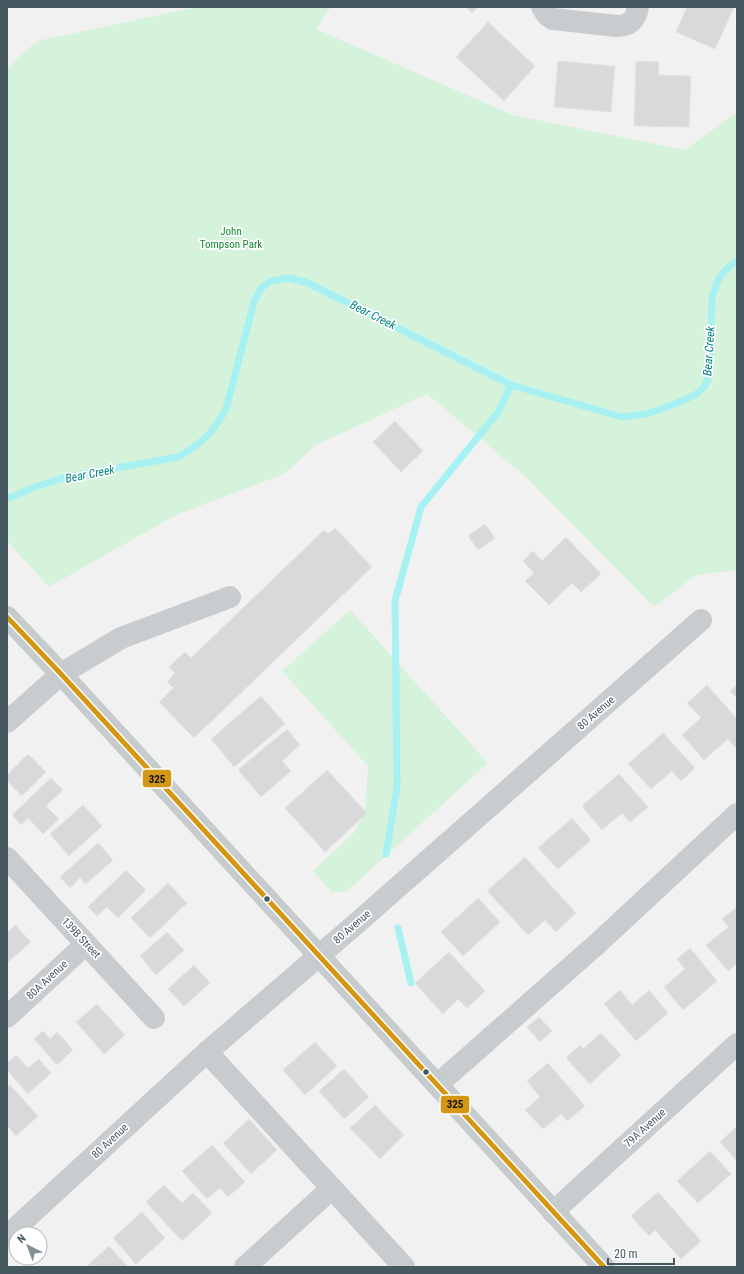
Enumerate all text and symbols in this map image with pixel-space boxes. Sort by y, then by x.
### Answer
park label: John Tompson Park [200,225,262,251]
water label: Bear Creek [348,297,399,333]
water label: Bear Creek [700,325,718,376]
water label: Bear Creek [64,462,117,486]
street label: 80 Avenue [575,693,617,733]
line badge: 325 [142,769,172,788]
text: 325 [149,773,166,786]
unlabelled marker [262,894,272,904]
street label: 80 Avenue [331,907,373,947]
street label: 139B Street [59,915,103,961]
street label: 80A Avenue [24,958,70,1002]
unlabelled marker [421,1067,431,1077]
line badge: 325 [440,1095,470,1114]
text: 325 [447,1098,464,1111]
street label: 79A Avenue [622,1106,668,1150]
street label: 80 Avenue [89,1121,131,1161]
north arrow [8,1226,48,1266]
text: N [15,1232,29,1246]
scale bar [608,1240,674,1266]
text: 20 m [614,1247,638,1261]

